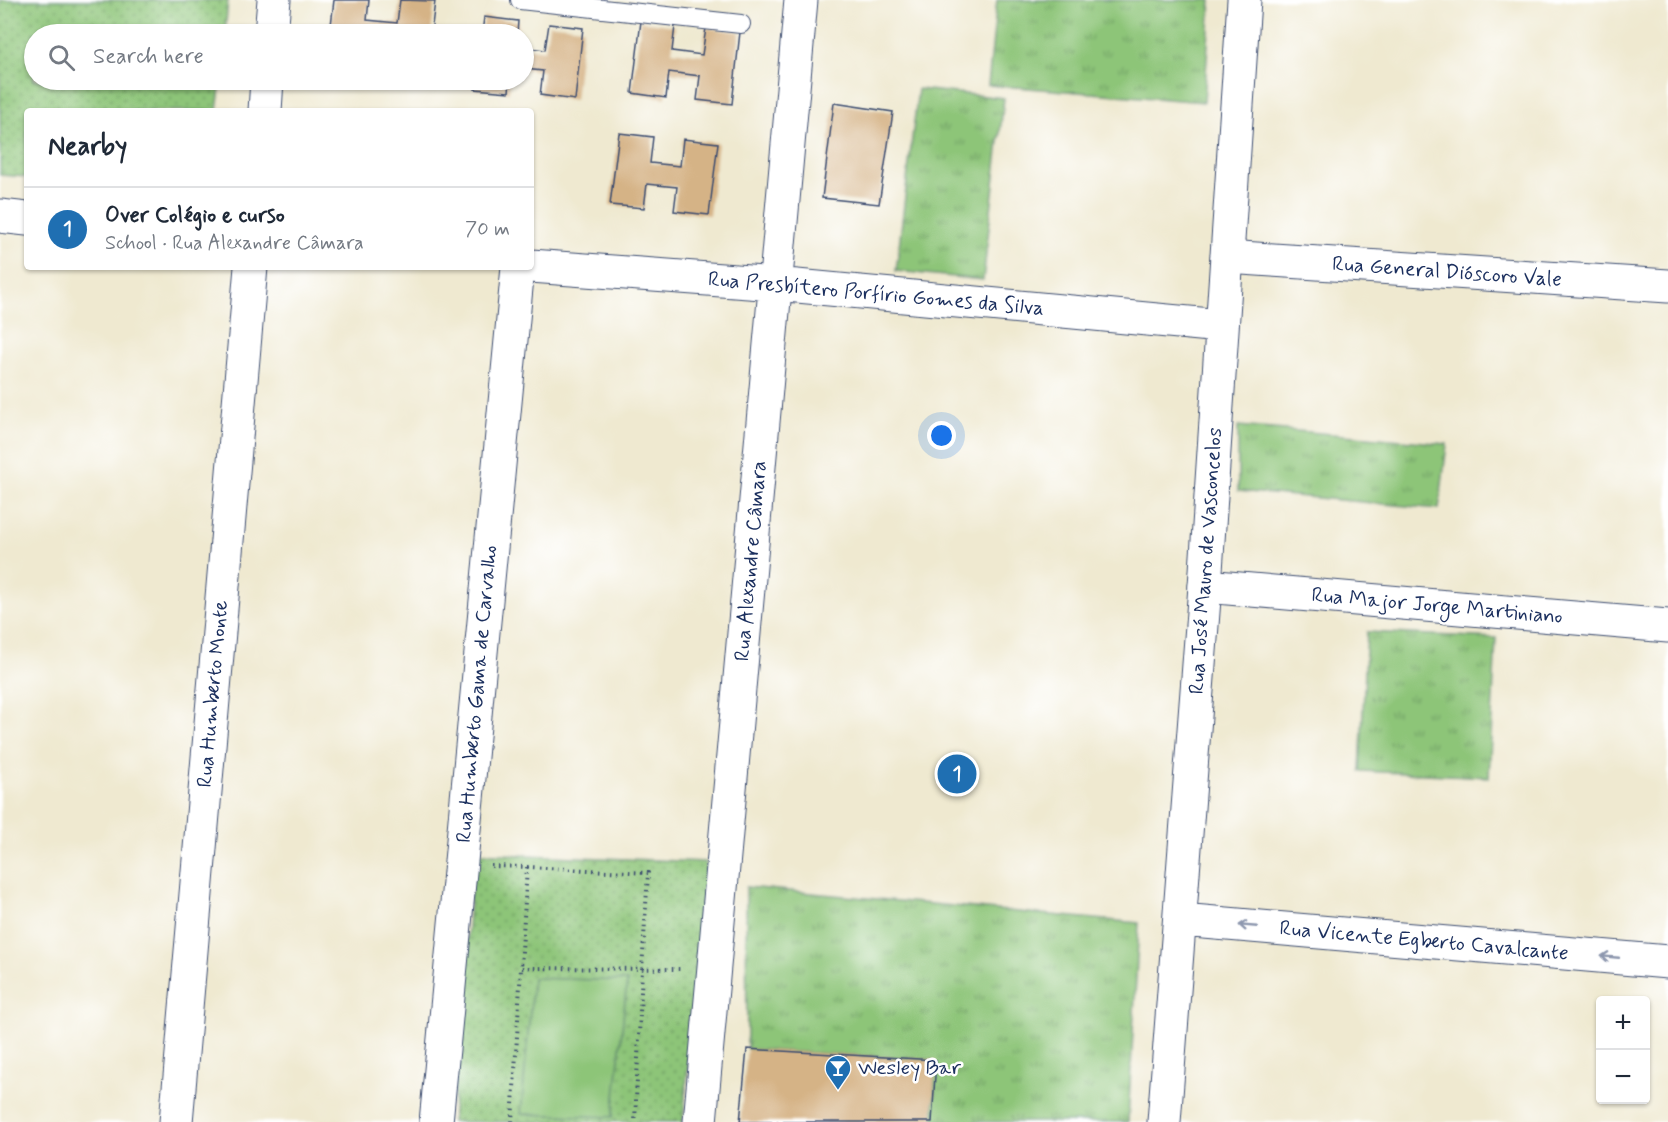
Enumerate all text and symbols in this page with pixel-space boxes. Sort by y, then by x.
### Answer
search box [24,24,534,90]
icon: search [45,41,78,74]
text: Search here [93,43,204,71]
text: Nearby [48,130,127,164]
text: Over Colégio e curso [105,202,285,230]
text: 1 [63,216,72,243]
text: 70 m [465,216,510,243]
text: School · Rua Alexandre Câmara [105,230,364,257]
street label: Rua General Dióscoro Vale [1331,250,1563,294]
street label: Rua Presbítero Porfírio Gomes da Silva [707,265,1045,323]
your location [927,421,956,450]
street label: Rua José Mauro de Vasconcelos [1183,427,1229,695]
street label: Rua Alexandre Câmara [728,460,774,662]
street label: Rua Humberto Gama de Carvalho [450,544,504,844]
street label: Rua Major Jorge Martiniano [1310,581,1564,632]
street label: Rua Humberto Monte [191,599,235,789]
pin: 1 [938,752,976,796]
street label: Rua Vicente Egberto Cavalcante [1278,914,1570,968]
one-way arrow [1239,920,1259,931]
one-way arrow [1600,951,1620,962]
map controls [1596,996,1650,1104]
button: + [1596,996,1650,1050]
button: − [1596,1050,1650,1104]
bar icon: Wesley Bar [823,1053,853,1091]
place label: Wesley Bar [858,1054,961,1082]

